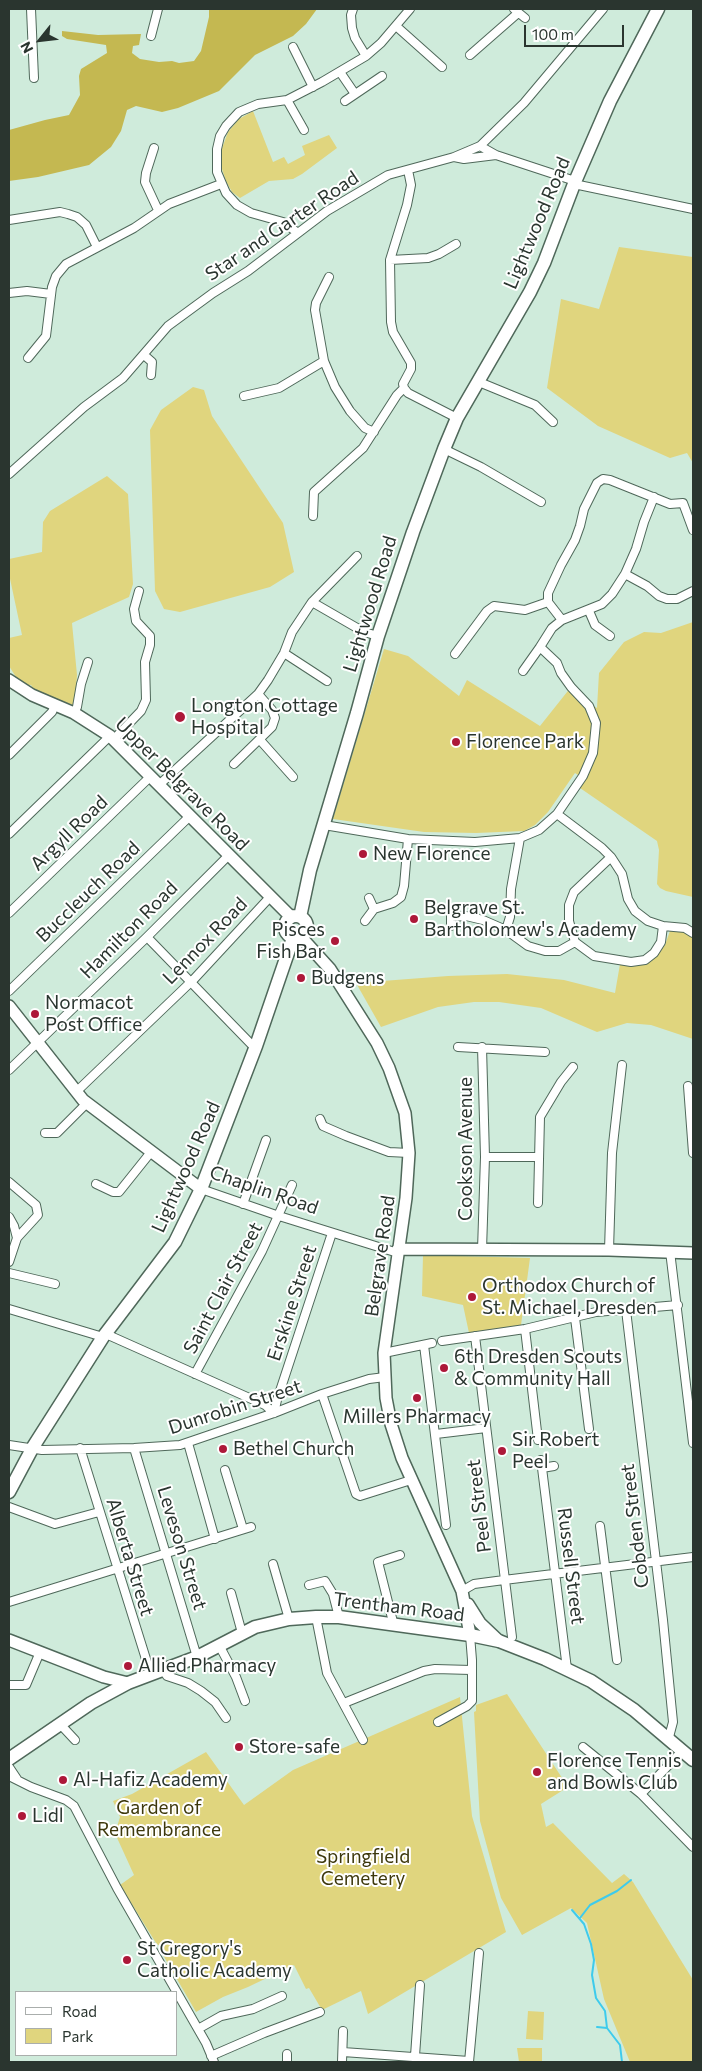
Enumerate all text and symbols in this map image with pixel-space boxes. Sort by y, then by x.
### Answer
north arrow [15,15,65,65]
scale bar [527,15,627,47]
text: 100 m [532,25,574,43]
text: N [16,39,36,56]
street label: Lightwood Road [499,154,575,292]
street label: Star and Garter Road [201,166,363,286]
street label: Lightwood Road [338,533,402,675]
place label: Longton Cottage Hospital [191,695,338,739]
marker: Longton Cottage Hospital [173,710,187,724]
street label: Upper Belgrave Road [110,712,254,856]
place label: Florence Park [466,731,584,753]
marker: Florence Park [450,736,462,748]
street label: Argyll Road [26,791,112,875]
street label: Buccleuch Road [31,837,145,947]
place label: New Florence [373,843,491,865]
marker: New Florence [357,848,369,860]
street label: Hamilton Road [76,877,182,983]
street label: Lennox Road [158,893,252,989]
place label: Belgrave St. Bartholomew's Academy [424,897,637,941]
marker: Belgrave St. Bartholomew's Academy [408,913,420,925]
place label: Pisces Fish Bar [256,919,325,963]
marker: Pisces Fish Bar [329,935,341,947]
place label: Budgens [311,967,385,989]
marker: Budgens [295,972,307,984]
place label: Normacot Post Office [45,992,142,1036]
marker: Normacot Post Office [29,1008,41,1020]
street label: Cookson Avenue [455,1077,477,1221]
street label: Lightwood Road [147,1098,225,1236]
street label: Chaplin Road [207,1161,321,1219]
street label: Belgrave Road [360,1194,400,1318]
street label: Saint Clair Street [179,1218,267,1358]
street label: Erskine Street [263,1242,321,1364]
place label: Orthodox Church of St. Michael, Dresden [482,1275,657,1319]
marker: Orthodox Church of St. Michael, Dresden [466,1291,478,1303]
place label: 6th Dresden Scouts & Community Hall [454,1346,622,1390]
marker: 6th Dresden Scouts & Community Hall [438,1362,450,1374]
street label: Dunrobin Street [166,1375,304,1439]
marker: Millers Pharmacy [411,1392,423,1404]
place label: Millers Pharmacy [343,1406,491,1428]
place label: Sir Robert Peel [512,1429,599,1473]
place label: Bethel Church [233,1438,354,1460]
marker: Bethel Church [217,1443,229,1455]
marker: Sir Robert Peel [496,1445,508,1457]
street label: Peel Street [462,1458,496,1554]
street label: Cobden Street [616,1463,654,1589]
street label: Leveson Street [152,1483,212,1613]
street label: Alberta Street [101,1495,159,1619]
street label: Russell Street [553,1506,589,1626]
street label: Trentham Road [332,1588,466,1626]
place label: Allied Pharmacy [138,1655,276,1677]
marker: Allied Pharmacy [122,1660,134,1672]
place label: Store-safe [249,1736,340,1758]
marker: Store-safe [233,1741,245,1753]
place label: Florence Tennis and Bowls Club [547,1750,681,1794]
marker: Florence Tennis and Bowls Club [531,1766,543,1778]
place label: Al-Hafiz Academy [73,1769,228,1791]
marker: Al-Hafiz Academy [57,1774,69,1786]
park label: Garden of Remembrance [97,1797,221,1841]
place label: Lidl [32,1805,64,1827]
marker: Lidl [16,1810,28,1822]
park label: Springfield Cemetery [316,1846,410,1890]
place label: St Gregory's Catholic Academy [137,1938,292,1982]
marker: St Gregory's Catholic Academy [121,1954,133,1966]
legend [15,1991,178,2056]
text: Road [62,2002,97,2020]
text: Park [62,2027,93,2045]

